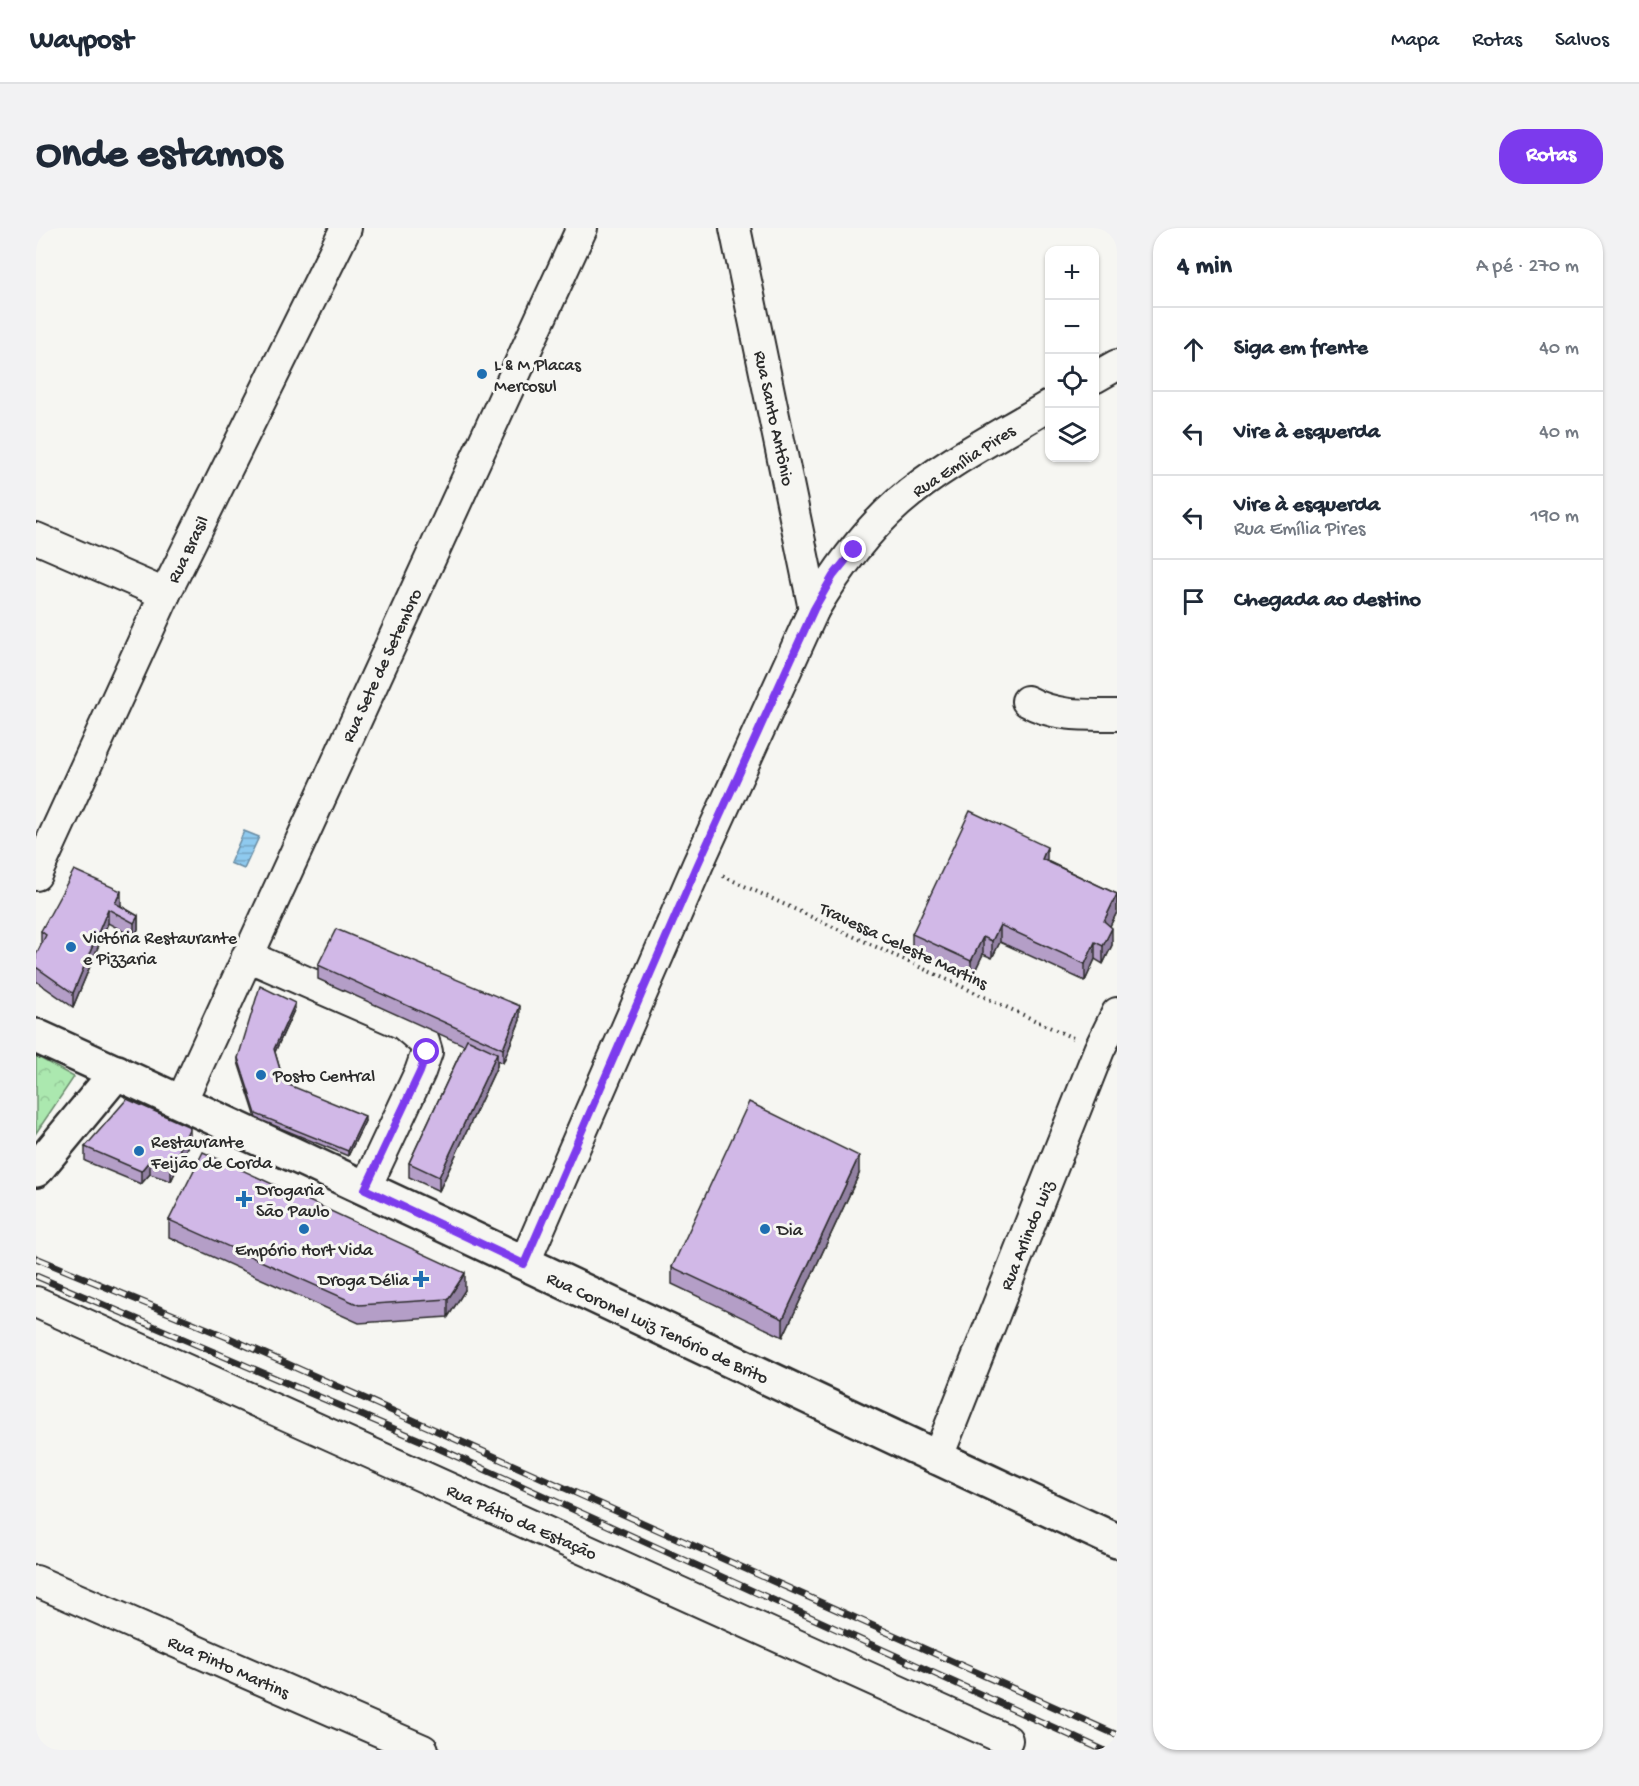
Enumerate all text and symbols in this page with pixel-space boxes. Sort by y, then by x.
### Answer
text: Waypost [30,25,133,58]
text: Mapa [1391,29,1439,54]
text: Rotas [1472,29,1522,54]
text: Salvos [1555,29,1609,54]
button: Rotas [1499,129,1603,184]
text: Onde estamos [36,132,282,181]
map controls [1045,246,1099,462]
button: + [1045,246,1099,300]
text: 4 min [1177,252,1232,283]
text: A pé · 270 m [1476,256,1579,279]
button: − [1045,300,1099,354]
icon: ahead [1177,333,1210,366]
text: Siga em frente [1234,336,1368,362]
text: 40 m [1539,338,1579,361]
street label: Rua Santo Antônio [748,349,797,488]
button: locate [1045,354,1099,408]
place label: L & M Placas Mercosul [494,356,582,398]
marker: L & M Placas Mercosul [475,367,489,381]
button: layers [1045,408,1099,462]
icon: left [1177,417,1210,450]
street label: Rua Emília Pires [909,420,1021,503]
text: Vire à esquerda [1234,420,1380,446]
text: 40 m [1539,422,1579,445]
text: Vire à esquerda [1234,493,1380,519]
icon: left [1177,501,1210,534]
text: 190 m [1531,506,1579,529]
street label: Rua Brasil [164,513,215,587]
text: Rua Emília Pires [1234,519,1365,542]
route end [840,536,866,562]
icon: arrive [1177,585,1210,618]
street label: Rua Sete de Setembro [338,586,428,746]
text: Chegada ao destino [1234,588,1421,614]
street label: Travessa Celeste Martins [815,899,992,996]
place label: Victória Restaurante e Pizzaria [82,929,238,971]
marker: Victória Restaurante e Pizzaria [64,940,78,954]
route start [413,1038,439,1064]
place label: Posto Central [272,1067,375,1088]
marker: Posto Central [254,1068,268,1082]
place label: Restaurante Feijão de Corda [150,1133,273,1175]
marker: Restaurante Feijão de Corda [132,1144,146,1158]
street label: Rua Arlindo Luiz [997,1177,1060,1294]
place label: Drogaria São Paulo [255,1181,330,1223]
marker: Drogaria São Paulo [237,1192,251,1206]
place label: Dia [776,1221,804,1242]
marker: Empório Hort Vida [297,1222,311,1236]
marker: Dia [758,1222,772,1236]
place label: Empório Hort Vida [235,1241,374,1262]
street label: Rua Coronel Luiz Tenório de Brito [543,1269,771,1390]
place label: Droga Délia [317,1271,410,1292]
marker: Droga Délia [414,1272,428,1286]
street label: Rua Pátio da Estação [443,1481,599,1566]
street label: Rua Pinto Martins [164,1632,293,1705]

